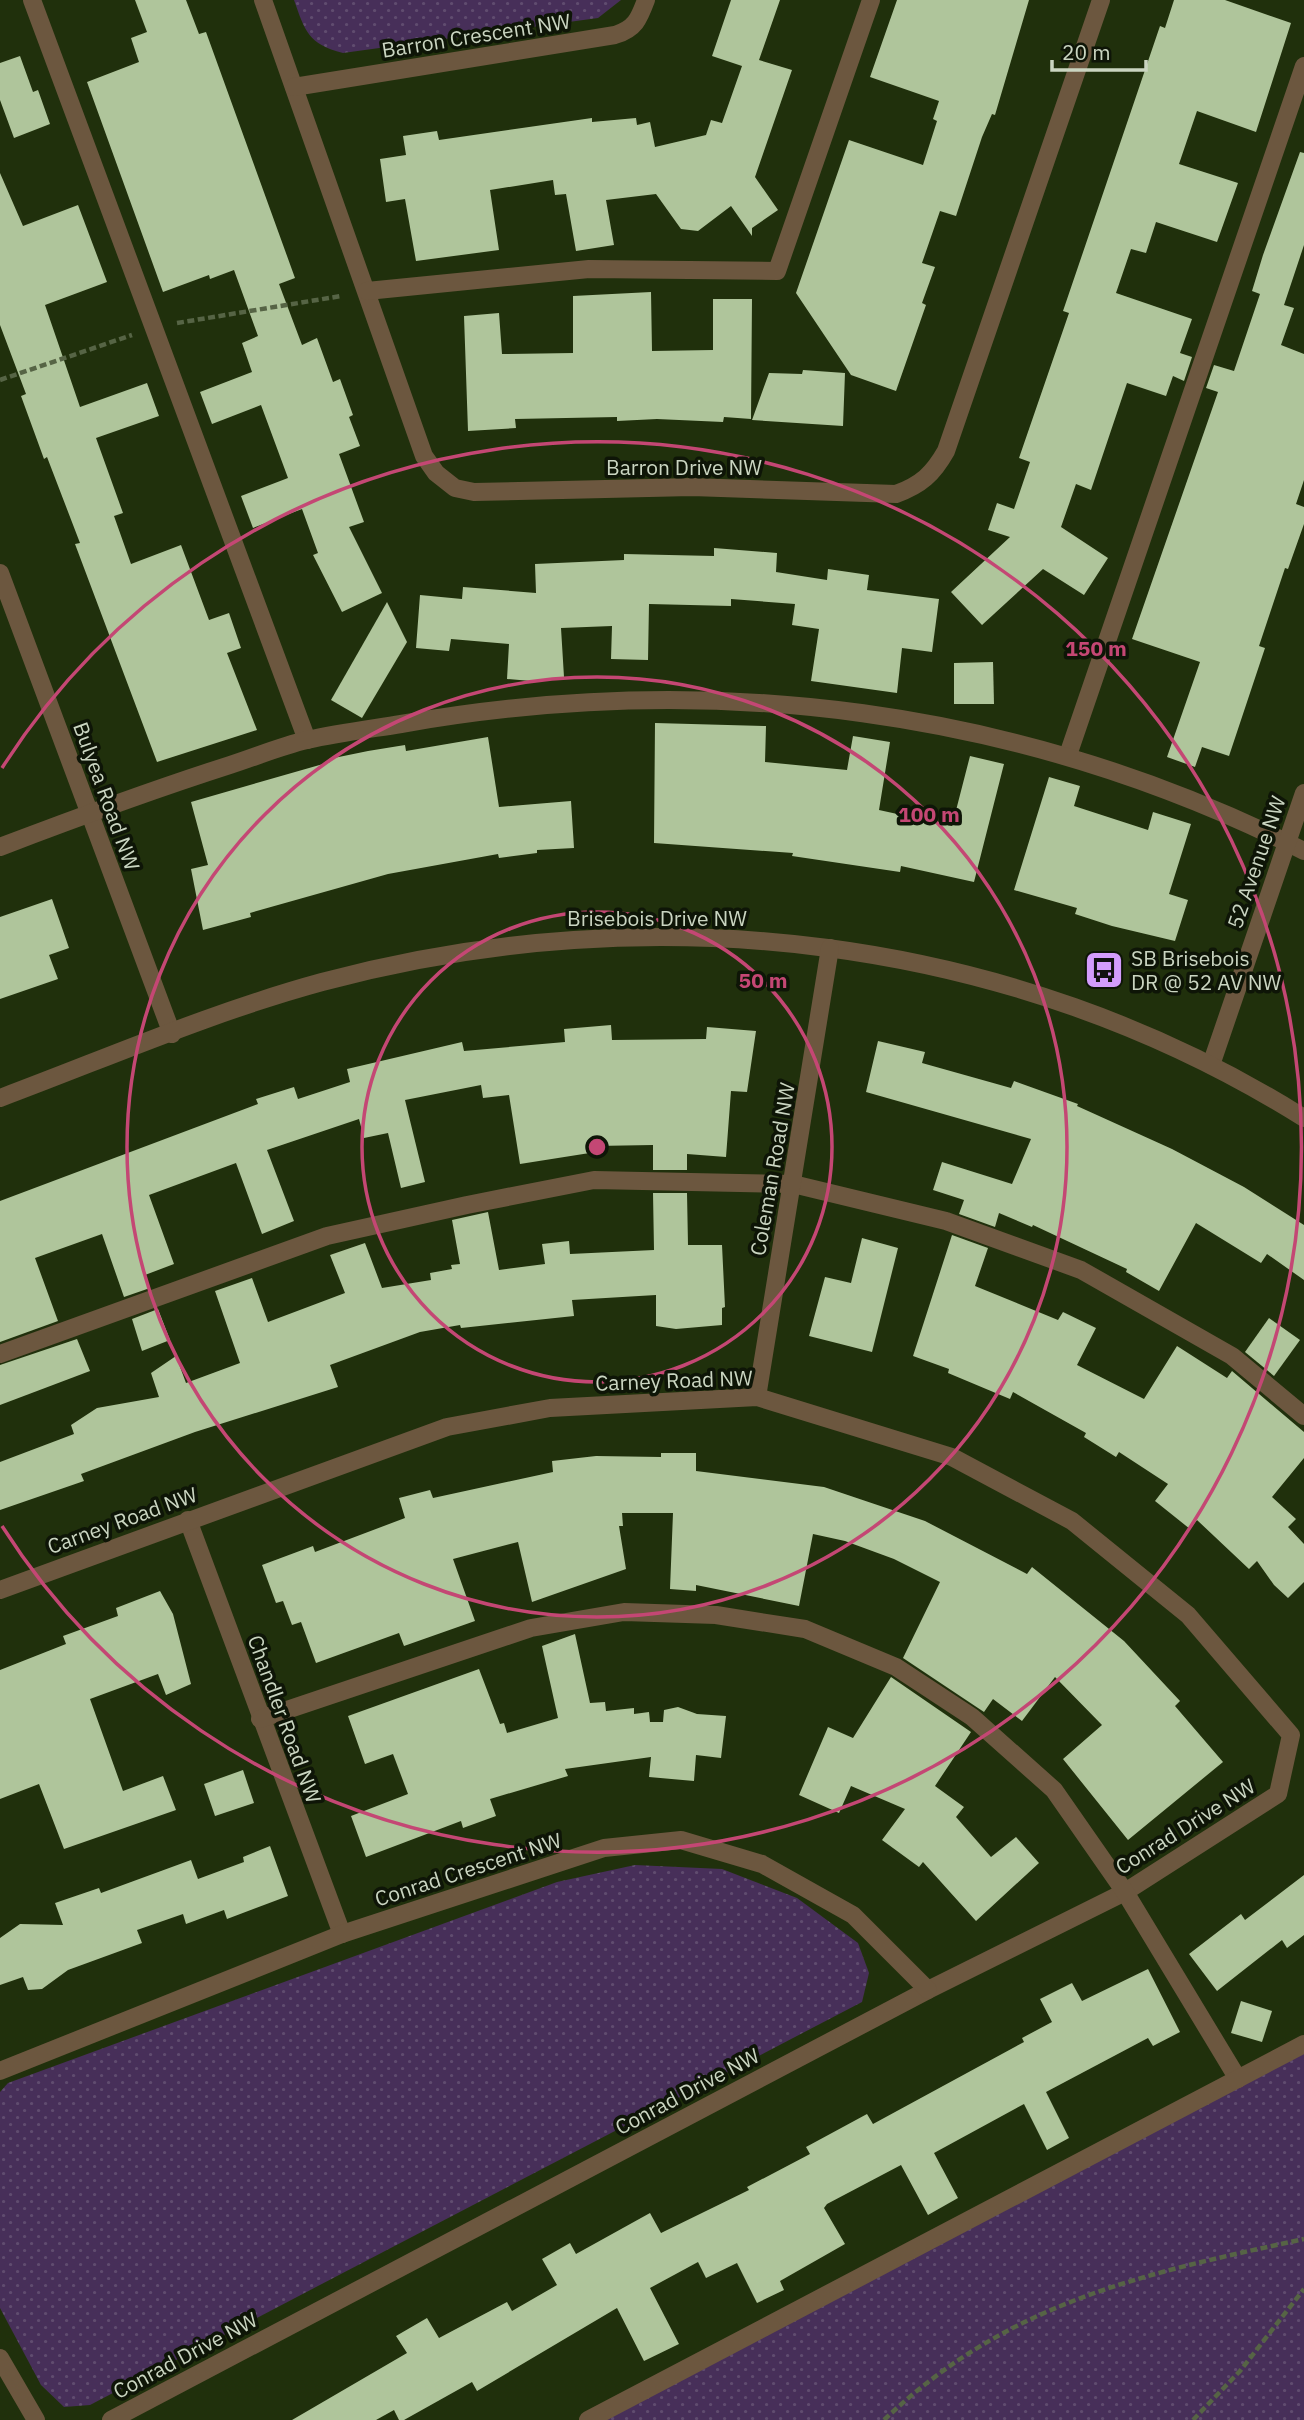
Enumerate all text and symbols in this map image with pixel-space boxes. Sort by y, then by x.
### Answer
street label: Barron Crescent NW [379,6,573,64]
scale bar [1052,28,1146,72]
text: 20 m [1062,38,1111,66]
street label: Barron Drive NW [606,453,762,481]
text: 150 m [1065,634,1127,662]
street label: Bulyea Road NW [67,718,147,874]
street label: 52 Avenue NW [1220,792,1292,932]
text: 100 m [898,800,960,828]
street label: Brisebois Drive NW [567,904,747,932]
place label: SB Brisebois DR @ 52 AV NW [1131,944,1282,996]
bus stop icon: SB Brisebois DR @ 52 AV NW [1083,949,1125,991]
text: 50 m [739,966,787,994]
street label: Coleman Road NW [743,1080,801,1258]
centre of rings [585,1135,609,1159]
street label: Carney Road NW [595,1363,753,1397]
street label: Carney Road NW [43,1480,201,1560]
street label: Chandler Road NW [242,1631,329,1807]
street label: Conrad Drive NW [1110,1772,1260,1880]
street label: Conrad Crescent NW [371,1825,565,1912]
street label: Conrad Drive NW [610,2041,764,2141]
street label: Conrad Drive NW [108,2305,262,2405]

